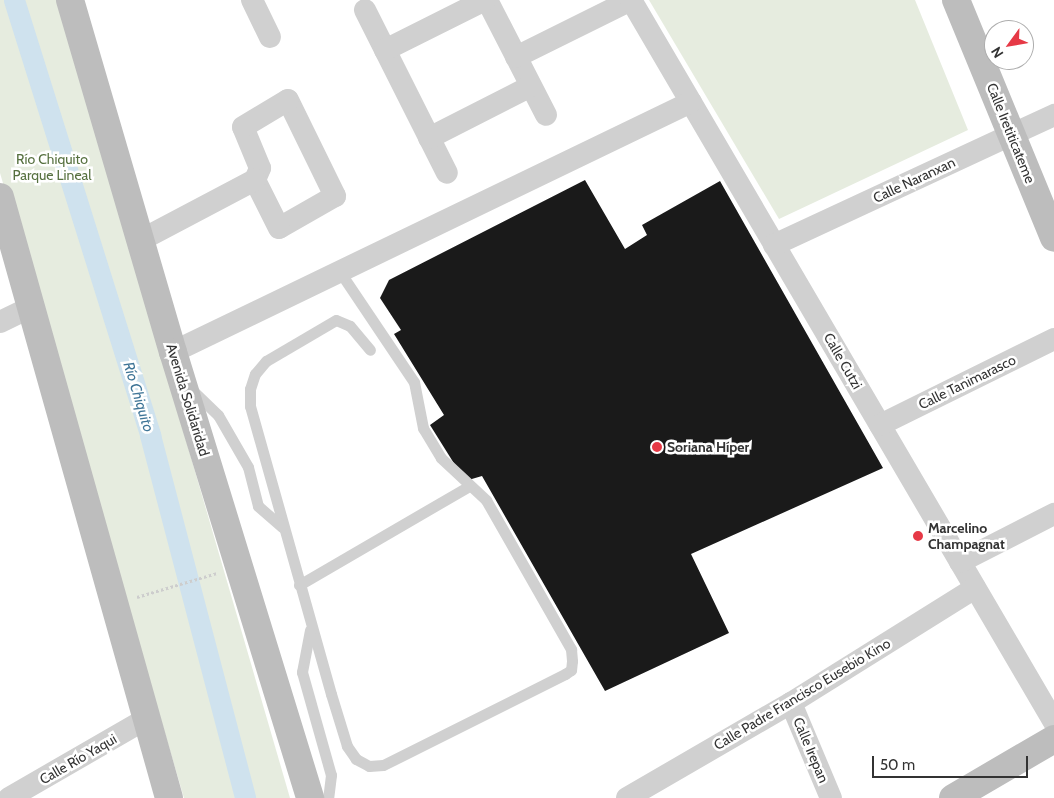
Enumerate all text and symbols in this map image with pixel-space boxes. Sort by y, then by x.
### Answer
north arrow [984,20,1034,70]
text: N [987,43,1007,61]
street label: Calle Iretiticateme [983,80,1039,186]
park label: Río Chiquito Parque Lineal [12,151,92,184]
street label: Calle Naranxan [870,154,958,206]
street label: Calle Cutzi [820,330,866,392]
street label: Avenida Solidaridad [163,342,213,458]
street label: Calle Tanimarasco [916,351,1018,413]
water label: Río Chiquito [119,360,157,434]
place label: Soriana Híper [667,439,749,455]
marker: Soriana Híper [651,441,663,453]
place label: Marcelino Champagnat [928,520,1005,552]
marker: Marcelino Champagnat [912,530,924,542]
street label: Calle Padre Francisco Eusebio Kino [711,635,893,753]
street label: Calle Irepan [790,715,832,785]
street label: Calle Río Yaqui [36,730,120,788]
scale bar [874,746,1030,778]
text: 50 m [880,756,915,774]

